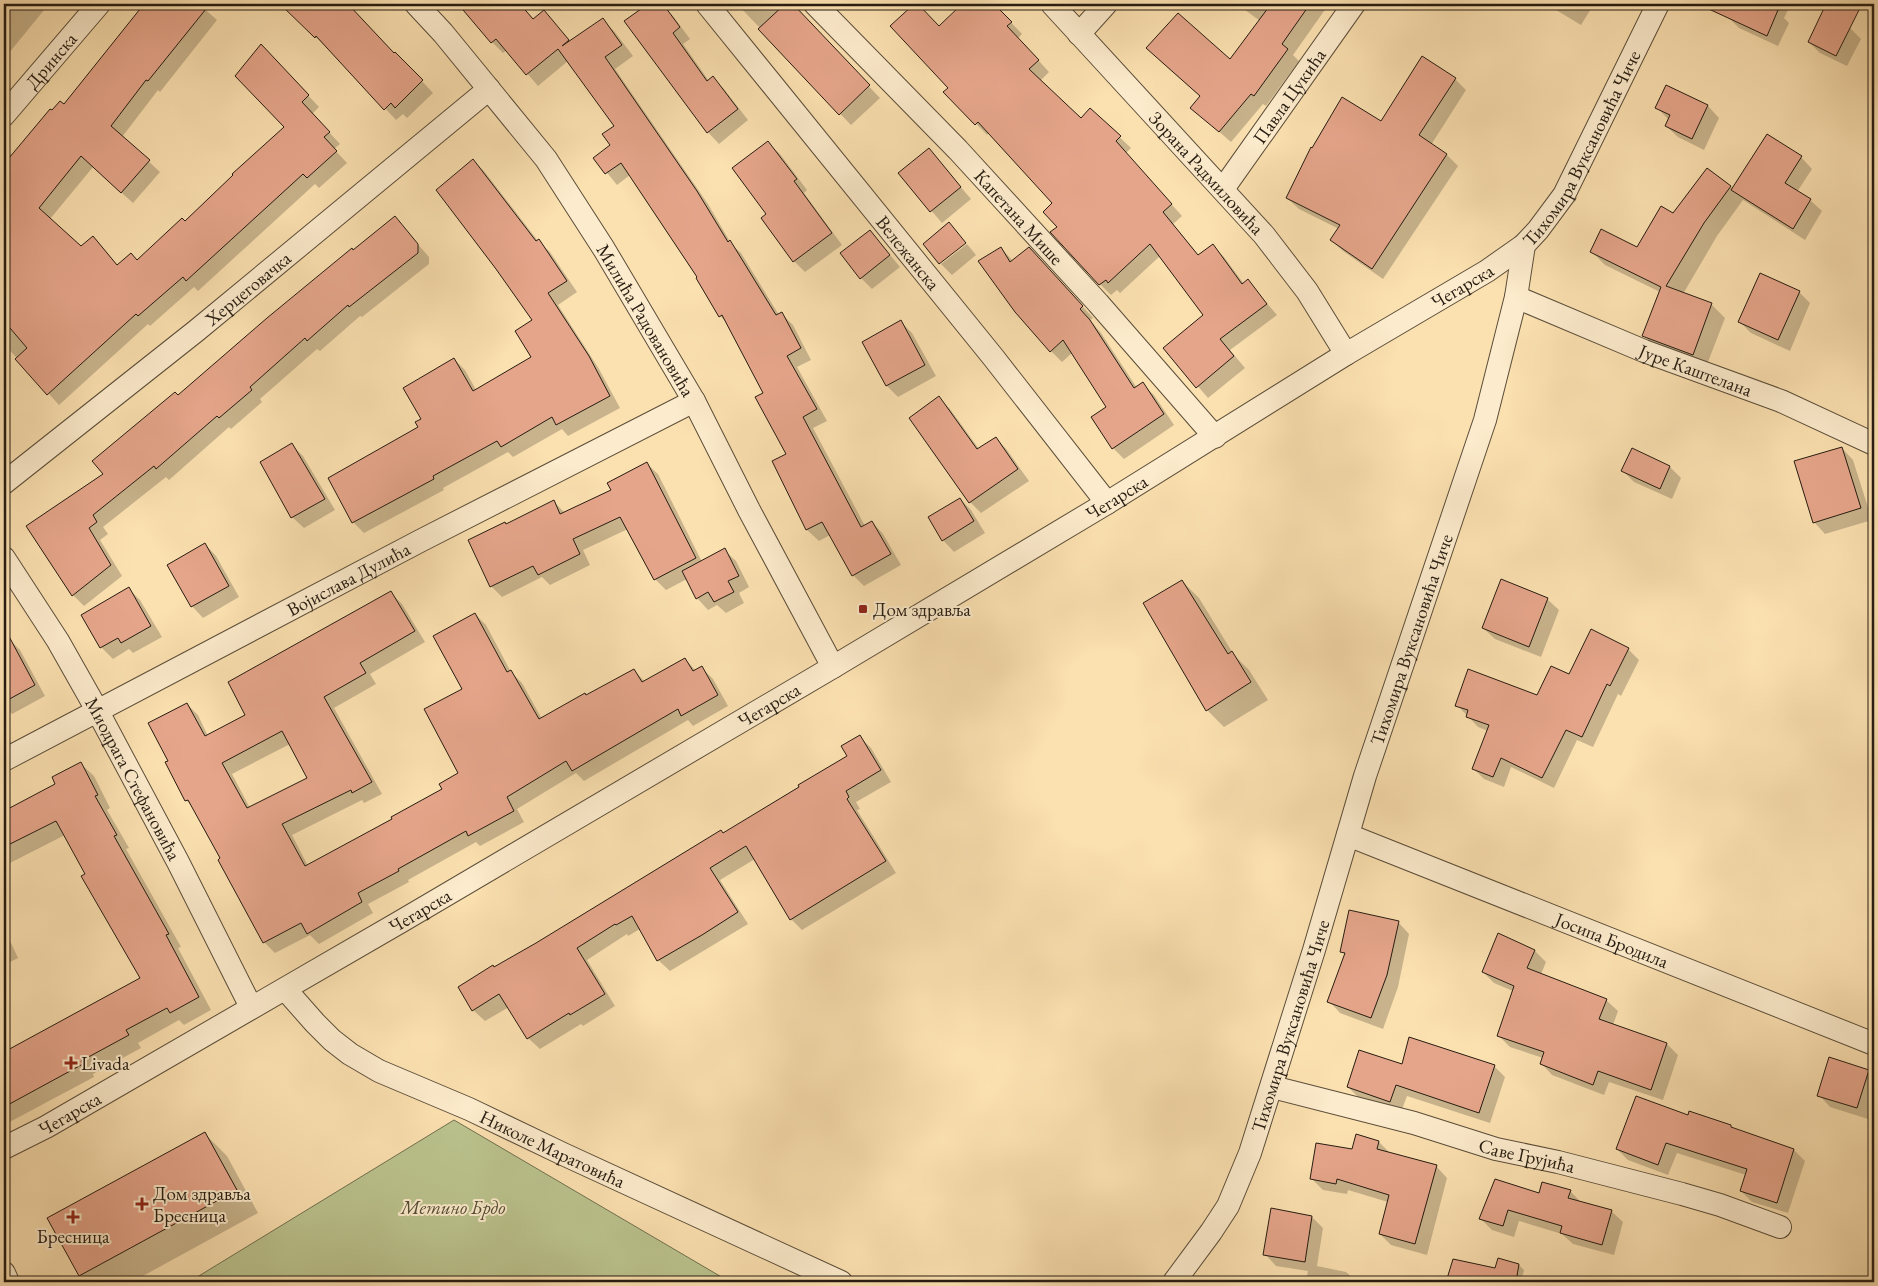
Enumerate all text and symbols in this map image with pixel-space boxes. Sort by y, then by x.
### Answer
street label: Дринска [20,27,83,94]
street label: Павла Цукића [1247,43,1332,149]
street label: Тихомира Вуксановића Чиче [1517,46,1646,252]
street label: Зорана Радмиловића [1143,106,1270,241]
street label: Капетана Мише [969,164,1069,270]
street label: Вележанска [870,210,946,296]
street label: Милића Радовановића [591,239,701,402]
street label: Херцеговачка [199,246,297,332]
street label: Чегарска [1426,258,1499,314]
street label: Јуре Каштелана [1633,338,1756,403]
street label: Чегарска [1081,469,1153,526]
street label: Тихомира Вуксановића Чиче [1364,531,1459,748]
street label: Војислава Дулића [282,536,415,622]
place label: Дом здравља [873,597,971,622]
marker: Дом здравља [857,603,869,615]
street label: Чегарска [733,677,805,733]
street label: Миодрага Стефановића [79,693,187,865]
street label: Чегарска [384,882,456,939]
street label: Јосипа Бродила [1550,906,1672,974]
street label: Тихомира Вуксановића Чиче [1245,917,1335,1135]
place label: Livada [81,1051,130,1076]
marker: Livada [65,1057,77,1069]
street label: Чегарска [34,1086,106,1142]
street label: Николе Маратовића [476,1104,629,1194]
street label: Саве Грујића [1475,1132,1578,1179]
place label: Дом здравља Бресница [153,1181,251,1228]
park label: Метино Брдо [400,1195,505,1220]
marker: Дом здравља Бресница [135,1197,149,1211]
marker: Бресница [67,1211,79,1223]
place label: Бресница [37,1224,110,1249]

